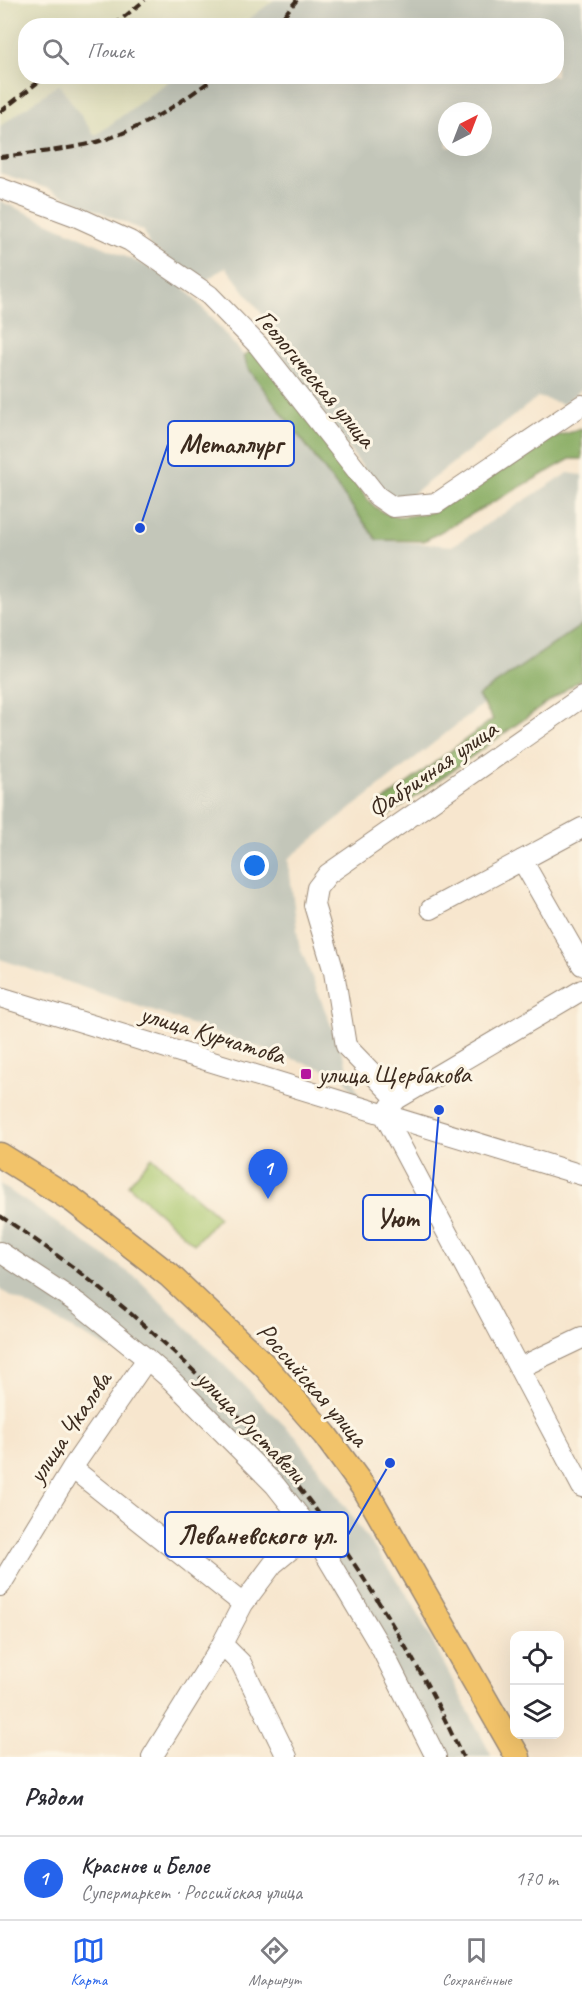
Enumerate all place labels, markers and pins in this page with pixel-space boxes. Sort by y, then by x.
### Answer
callout: Металлург [168,421,294,466]
place label: улица Щербакова [316,1058,472,1091]
marker: улица Щербакова [299,1067,313,1081]
pin: 1 [248,1150,288,1199]
callout: Уют [363,1195,430,1240]
callout: Леваневского ул. [165,1512,348,1557]

